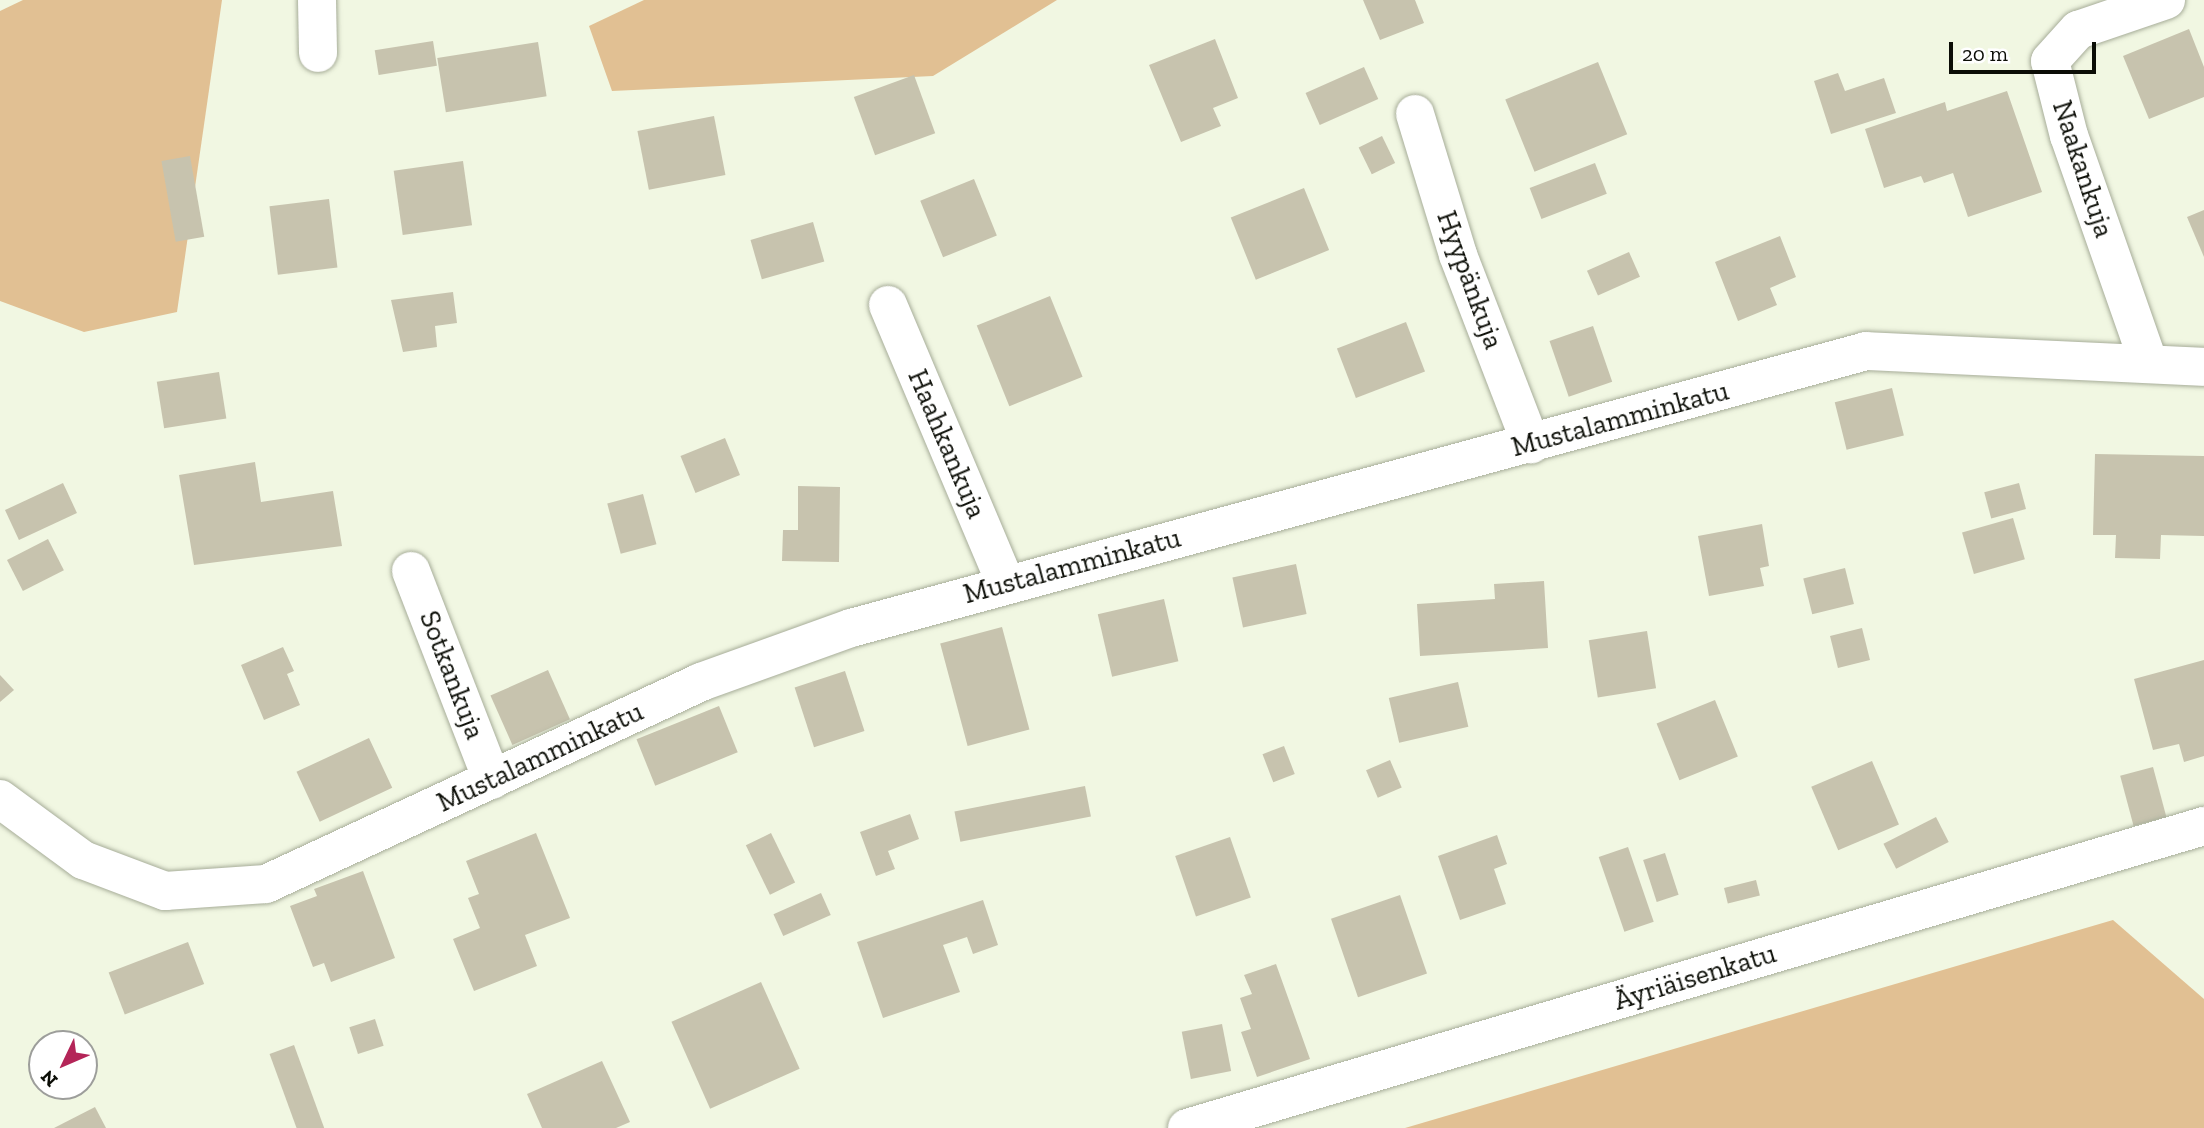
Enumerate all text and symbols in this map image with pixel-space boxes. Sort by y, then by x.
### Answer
scale bar [1952,28,2099,72]
text: 20 m [1962,41,2008,66]
street label: Naakankuja [2045,96,2121,242]
street label: Hyypänkuja [1429,206,1511,354]
street label: Haahkankuja [901,364,993,524]
street label: Mustalamminkatu [1508,374,1732,464]
street label: Mustalamminkatu [960,521,1184,611]
street label: Sotkankuja [412,606,492,744]
street label: Mustalamminkatu [432,695,648,819]
street label: Äyriäisenkatu [1610,936,1780,1018]
north arrow [28,1030,98,1100]
text: N [36,1065,62,1092]

